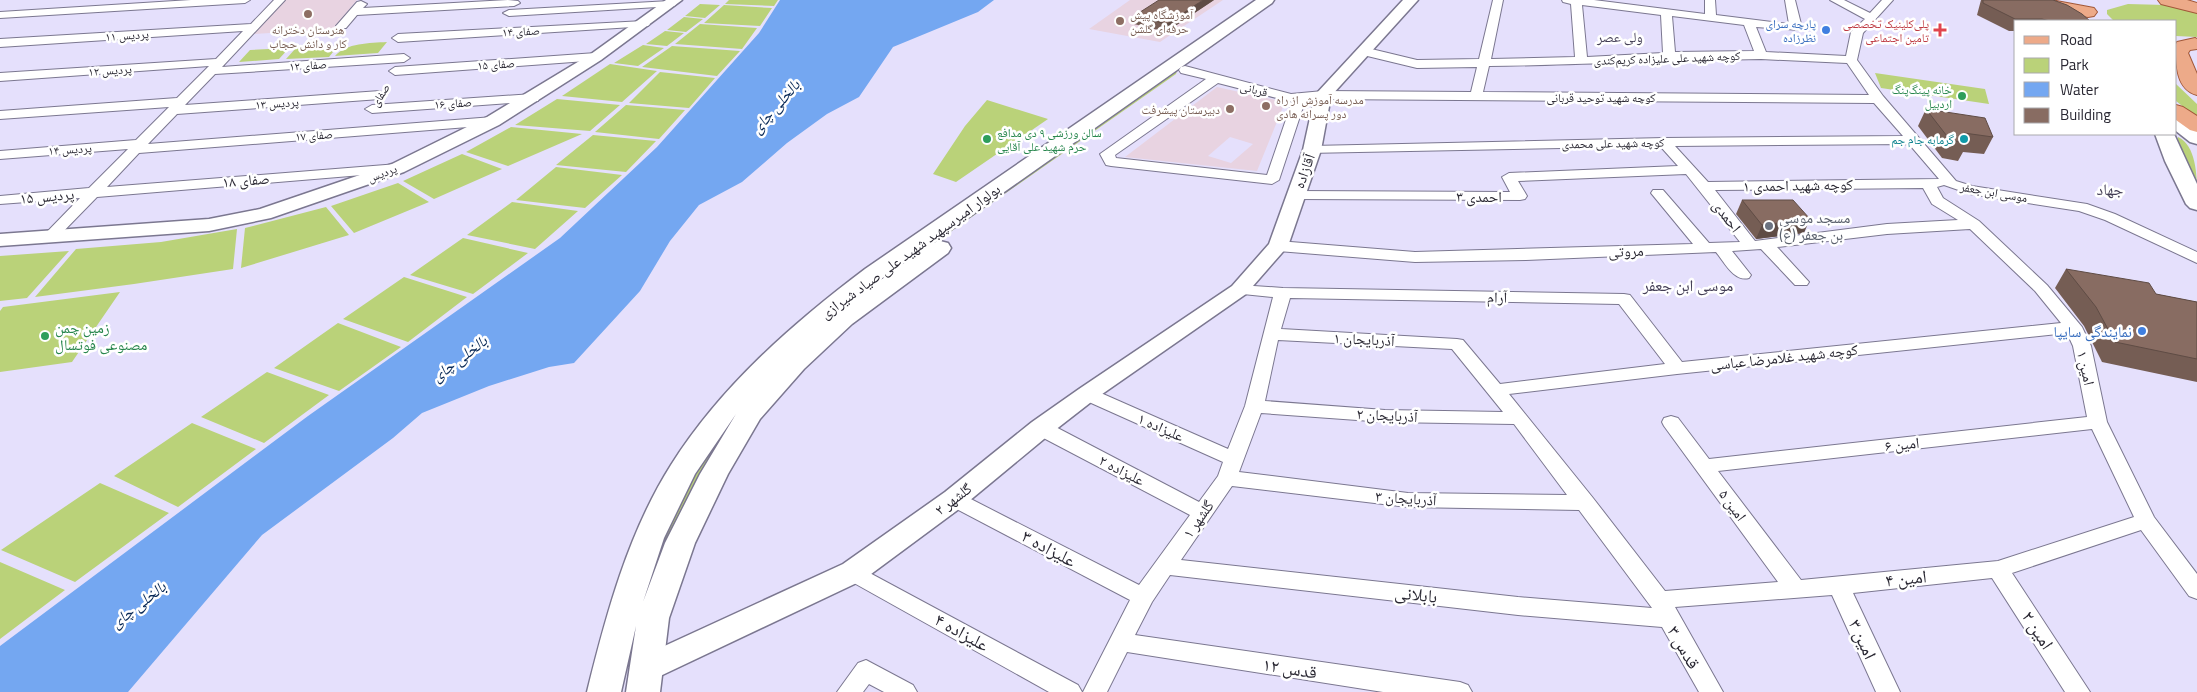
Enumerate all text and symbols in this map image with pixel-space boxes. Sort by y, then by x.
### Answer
place label: آموزشگاه پیش حرفه‌ای گلشن [1130,5,1194,38]
marker: هنرستان دخترانه کار و دانش حجاب [302,8,314,20]
place label: پارچه‌ سرای نظرزاده [1766,14,1816,47]
place label: پلی‌کلینیک تخصصی تامین اجتماعی [1843,14,1929,47]
marker: آموزشگاه پیش حرفه‌ای گلشن [1114,15,1126,27]
place label: هنرستان دخترانه کار و دانش حجاب [269,20,347,53]
legend [2014,20,2177,135]
street label: صفای ۱۴ [502,21,540,41]
marker: پلی‌کلینیک تخصصی تامین اجتماعی [1933,23,1947,37]
street label: پردیس ۱۱ [105,24,150,46]
marker: پارچه‌ سرای نظرزاده [1820,24,1832,36]
district label: ولی عصر [1596,26,1643,47]
text: Road [2060,28,2092,51]
street label: کوچه شهید علی علیزاده کریم‌کندی [1593,46,1741,70]
street label: صفای ۱۵ [476,53,516,75]
text: Park [2060,53,2089,76]
street label: صفای ۱۲ [288,54,328,76]
street label: پردیس ۱۲ [88,59,133,81]
water label: بالخلی چای [745,73,806,138]
street label: قربانی [1238,76,1270,102]
text: Water [2060,78,2099,101]
street label: صفای [365,80,395,110]
place label: خانه پینگ‌پنگ اردبیل [1892,80,1952,113]
street label: کوچه شهید توحید قربانی [1546,88,1656,107]
place label: مدرسه آموزش از راه دور پسرانه هادی [1276,90,1364,123]
marker: خانه پینگ‌پنگ اردبیل [1956,90,1968,102]
street label: پردیس ۱۳ [255,92,300,114]
street label: صفای ۱۶ [433,92,473,114]
place label: دبیرستان پیشرفت [1142,100,1220,119]
marker: مدرسه آموزش از راه دور پسرانه هادی [1260,100,1272,112]
marker: دبیرستان پیشرفت [1224,103,1236,115]
text: Building [2060,103,2111,126]
place label: سالن ورزشی ۹ دی مدافع حرم شهید علی آقایی [997,123,1102,156]
street label: صفای ۱۷ [294,124,334,146]
place label: گرمابه جام جم [1891,130,1954,149]
marker: سالن ورزشی ۹ دی مدافع حرم شهید علی آقایی [981,133,993,145]
street label: کوچه شهید علی محمدی [1561,133,1665,153]
marker: گرمابه جام جم [1958,133,1970,145]
street label: پردیس ۱۴ [48,138,93,160]
street label: آقازاده [1287,149,1321,192]
street label: پردیس [364,159,400,187]
street label: صفای ۱۸ [221,166,271,194]
street label: کوچه شهید احمدی ۱ [1743,173,1853,197]
street label: موسی ابن جعفر [1958,177,2029,207]
district label: جهاد [2097,177,2123,201]
street label: بولوار امیرسپهبد شهید علی صیاد شیرازی [815,178,1005,324]
street label: پردیس ۱۵ [19,182,75,210]
street label: احمدی ۳ [1456,185,1502,208]
street label: احمدی [1707,195,1747,237]
place label: مسجد موسی بن جعفر (ع) [1779,206,1850,246]
marker: مسجد موسی بن جعفر (ع) [1763,220,1775,232]
street label: مروتی [1608,239,1644,263]
district label: موسی ابن جعفر [1642,273,1733,297]
street label: آرام [1487,285,1509,309]
place label: زمین چمن مصنوعی فوتسال [55,316,147,356]
place label: نمایندگی سایپا [2053,320,2132,343]
marker: نمایندگی سایپا [2136,325,2148,337]
street label: آذربایجان ۱ [1333,326,1396,352]
water label: بالخلی چای [426,328,493,387]
marker: زمین چمن مصنوعی فوتسال [39,330,51,342]
street label: کوچه شهید غلامرضا عباسی [1709,338,1859,376]
street label: امین ۱ [2071,349,2101,387]
street label: آذربایجان ۲ [1356,402,1419,428]
street label: علیزاده ۱ [1134,407,1188,448]
street label: امین ۶ [1884,431,1920,457]
street label: علیزاده ۲ [1095,449,1149,491]
street label: گلشهر ۲ [929,477,977,521]
street label: آذربایجان ۳ [1375,484,1439,512]
street label: امین ۵ [1714,484,1752,526]
street label: گلشهر ۱ [1177,495,1220,543]
street label: علیزاده ۳ [1017,522,1081,574]
street label: امین ۴ [1884,562,1928,594]
water label: بالخلی چای [105,574,171,633]
street label: بابلانی [1393,578,1439,610]
street label: امین ۲ [2015,605,2061,655]
street label: علیزاده ۴ [930,606,994,658]
street label: امین ۳ [1842,614,1884,664]
street label: قدس ۳ [1661,620,1707,674]
street label: قدس ۱۲ [1261,650,1319,686]

